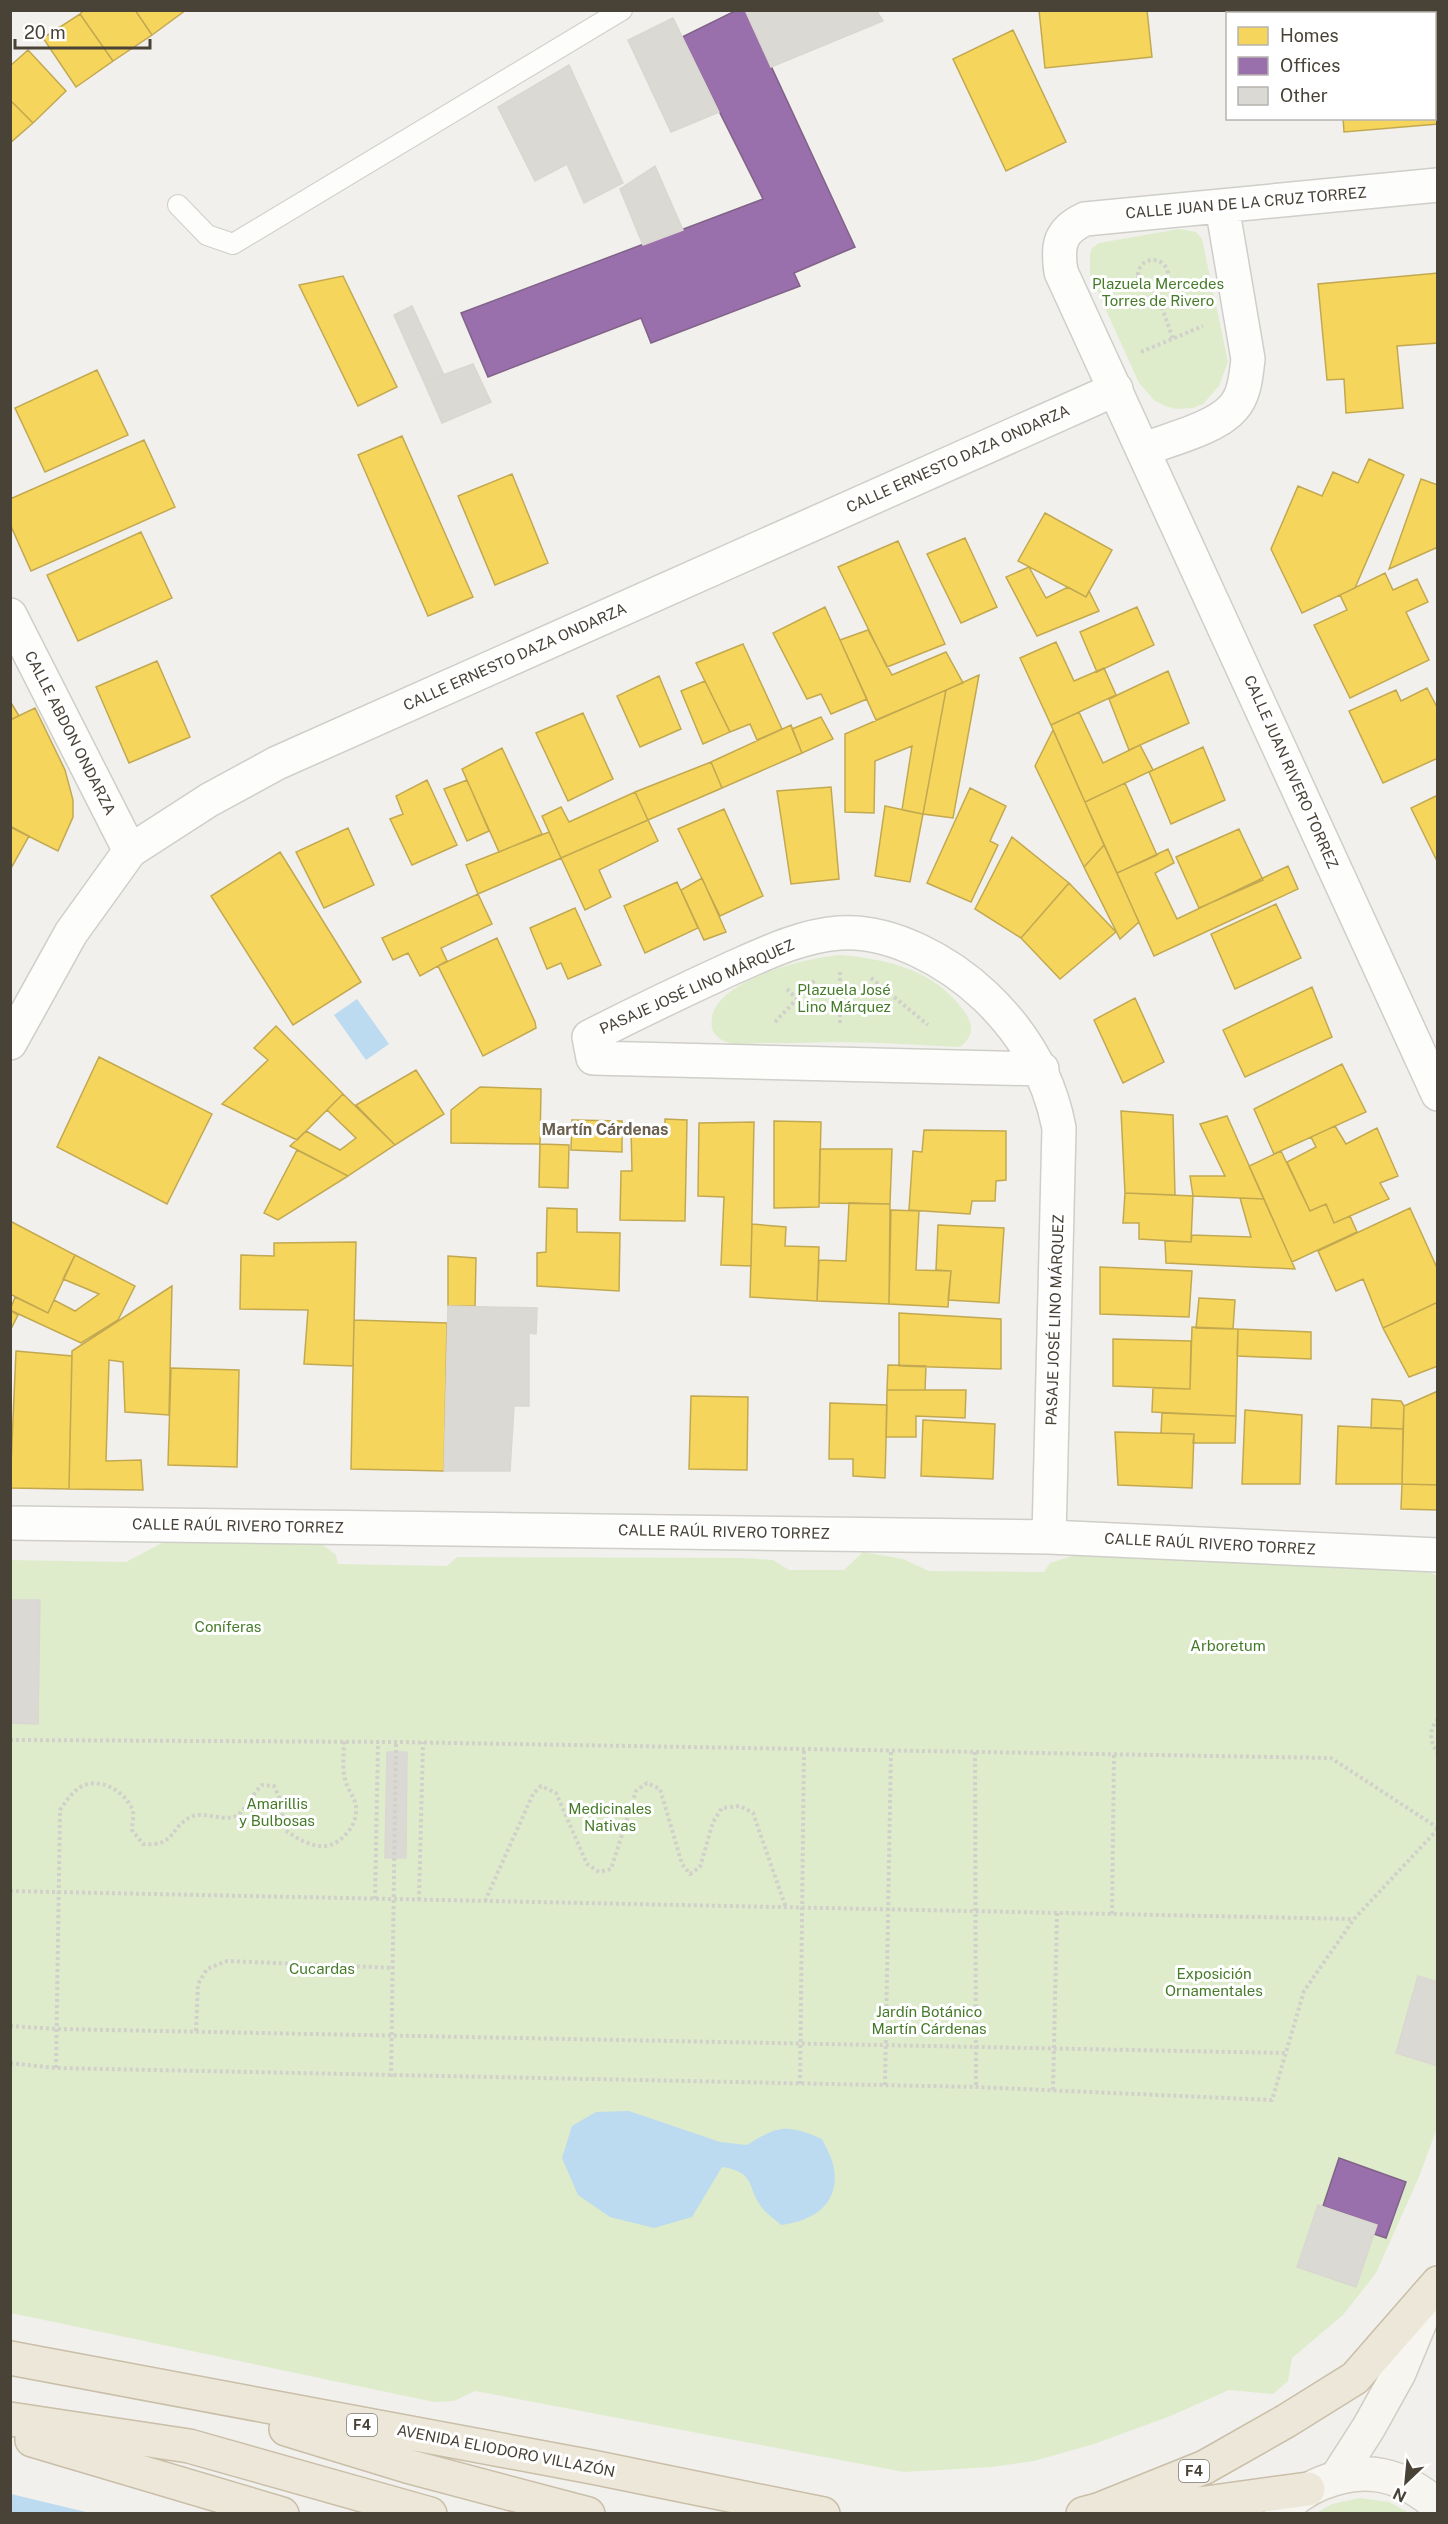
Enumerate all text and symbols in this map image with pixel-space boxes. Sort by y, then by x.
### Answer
scale bar [15,12,150,50]
legend [1226,12,1436,120]
text: 20 m [24,22,66,43]
text: Homes [1280,25,1339,46]
text: Offices [1280,55,1340,76]
text: Other [1280,85,1328,106]
street label: CALLE JUAN DE LA CRUZ TORREZ [1125,183,1367,222]
park label: Plazuela Mercedes Torres de Rivero [1092,275,1224,309]
street label: CALLE ERNESTO DAZA ONDARZA [844,401,1072,516]
street label: CALLE ERNESTO DAZA ONDARZA [401,599,629,714]
street label: CALLE ABDON ONDARZA [22,648,119,818]
street label: CALLE JUAN RIVERO TORREZ [1241,672,1342,871]
street label: PASAJE JOSÉ LINO MÁRQUEZ [597,936,797,1037]
park label: Plazuela José Lino Márquez [797,981,891,1015]
district label: Martín Cárdenas [542,1120,669,1139]
street label: PASAJE JOSÉ LINO MÁRQUEZ [1042,1214,1067,1426]
street label: CALLE RAÚL RIVERO TORREZ [132,1514,344,1536]
street label: CALLE RAÚL RIVERO TORREZ [618,1520,830,1542]
street label: CALLE RAÚL RIVERO TORREZ [1104,1528,1316,1558]
park label: Coníferas [195,1618,261,1635]
park label: Arboretum [1190,1637,1266,1654]
park label: Amarillis y Bulbosas [239,1795,315,1829]
park label: Medicinales Nativas [568,1800,652,1834]
park label: Cucardas [289,1960,355,1977]
park label: Exposición Ornamentales [1165,1965,1263,1999]
park label: Jardín Botánico Martín Cárdenas [871,2003,987,2037]
road number: F4 [347,2414,377,2436]
street label: AVENIDA ELIODORO VILLAZÓN [396,2420,617,2480]
north arrow [1376,2452,1436,2512]
road number: F4 [1179,2460,1209,2482]
text: N [1390,2484,1409,2506]

